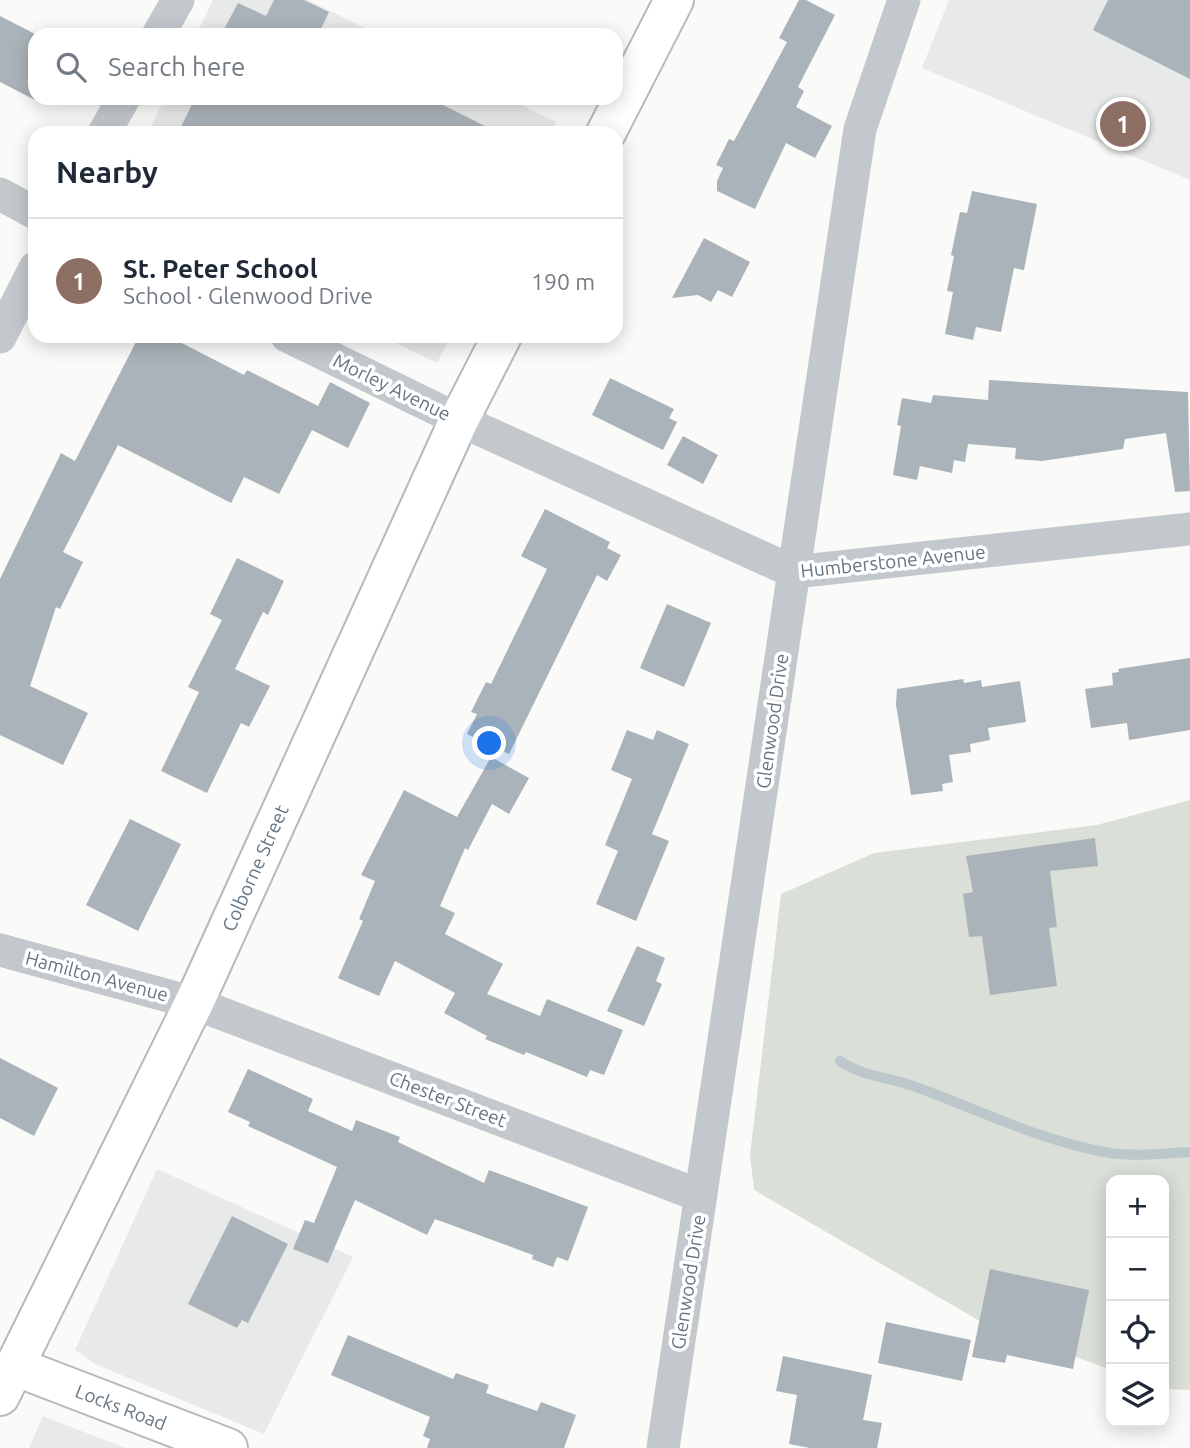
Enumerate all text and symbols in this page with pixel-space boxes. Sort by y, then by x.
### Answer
search box [28,28,623,105]
icon: search [52,48,90,86]
text: Search here [108,52,245,81]
pin: 1 [1100,98,1146,150]
text: Nearby [56,155,158,189]
text: St. Peter School [123,254,318,283]
text: 1 [73,269,85,294]
text: 190 m [531,269,595,294]
text: School · Glenwood Drive [123,283,373,308]
street label: Morley Avenue [330,349,454,425]
street label: Humberstone Avenue [799,540,987,582]
street label: Glenwood Drive [752,652,792,790]
your location [472,726,506,760]
street label: Colborne Street [217,801,293,935]
street label: Hamilton Avenue [23,946,171,1006]
street label: Chester Street [386,1067,510,1132]
map controls [1106,1175,1169,1427]
button: + [1106,1175,1169,1238]
street label: Glenwood Drive [666,1213,710,1351]
button: − [1106,1238,1169,1301]
button: locate [1106,1301,1169,1364]
button: layers [1106,1364,1169,1427]
street label: Locks Road [72,1380,170,1434]

